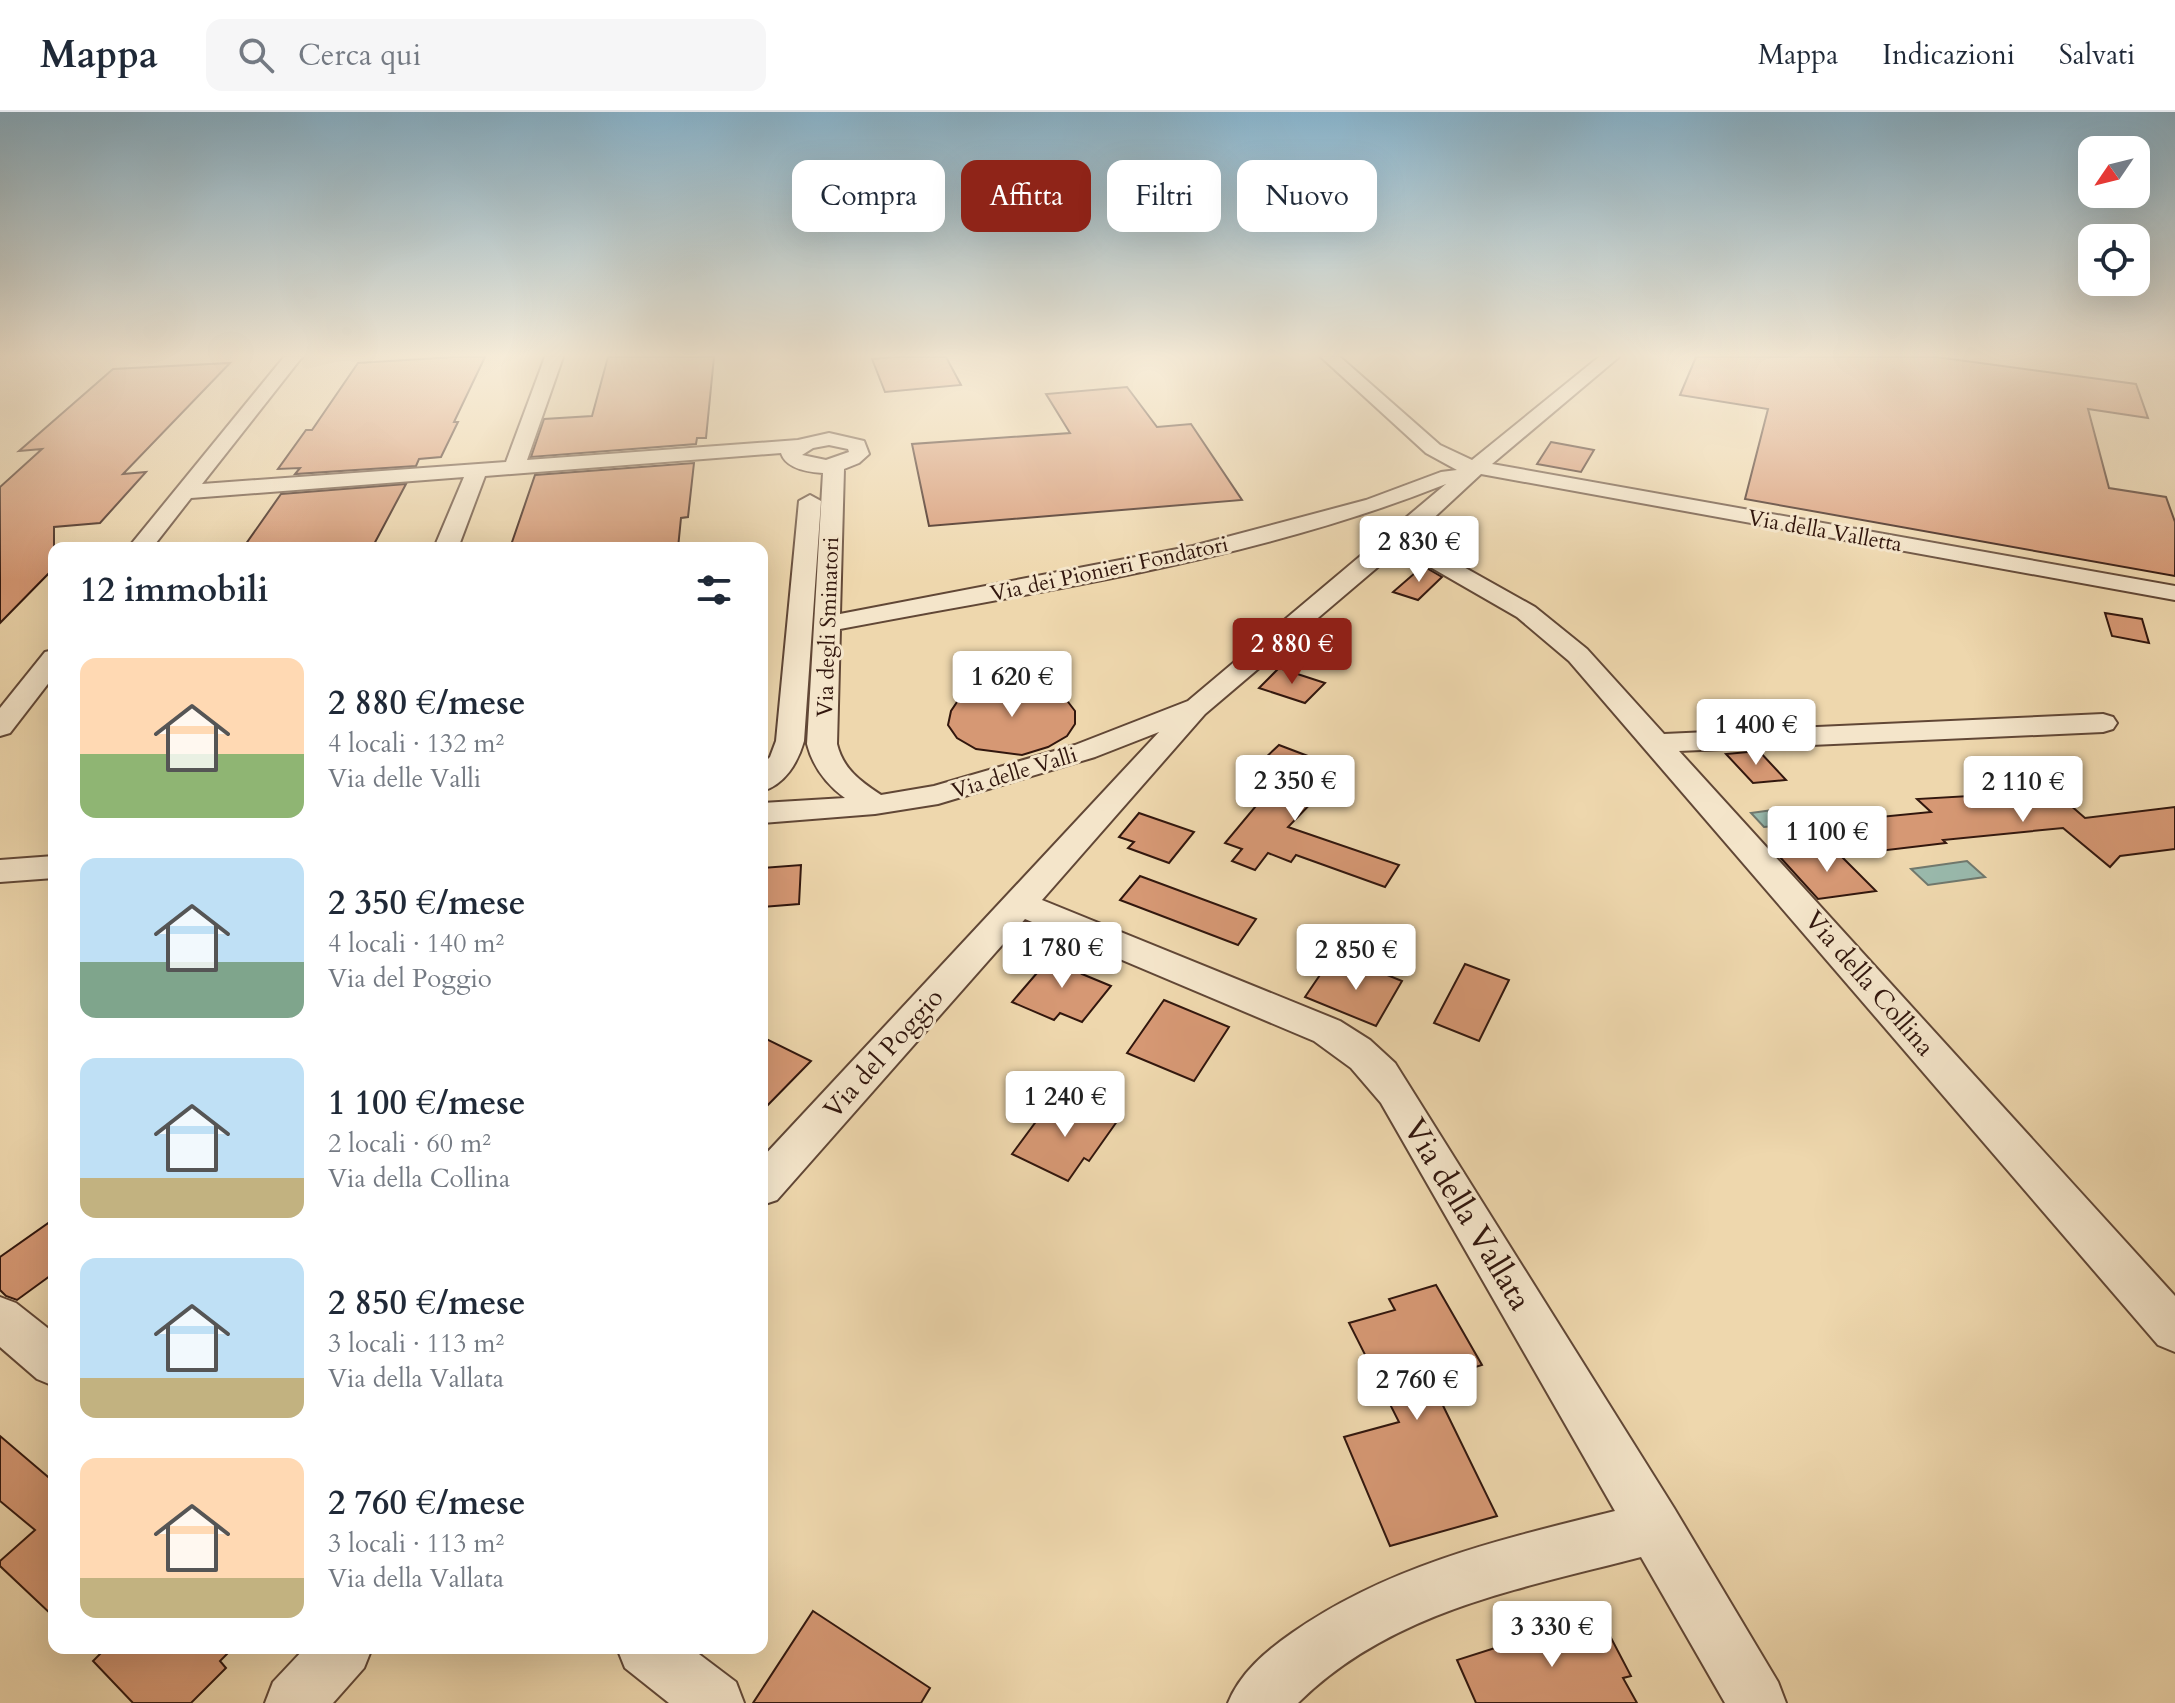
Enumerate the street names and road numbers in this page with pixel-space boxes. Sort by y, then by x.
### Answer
street label: Via della Valletta [1745,503,1905,559]
street label: Via dei Pionieri Fondatori [987,529,1231,609]
street label: Via degli Sminatori [810,536,846,718]
street label: Via delle Valli [948,740,1081,806]
street label: Via della Collina [1797,903,1943,1064]
street label: Via del Poggio [816,981,951,1126]
street label: Via della Vallata [1393,1110,1542,1319]

